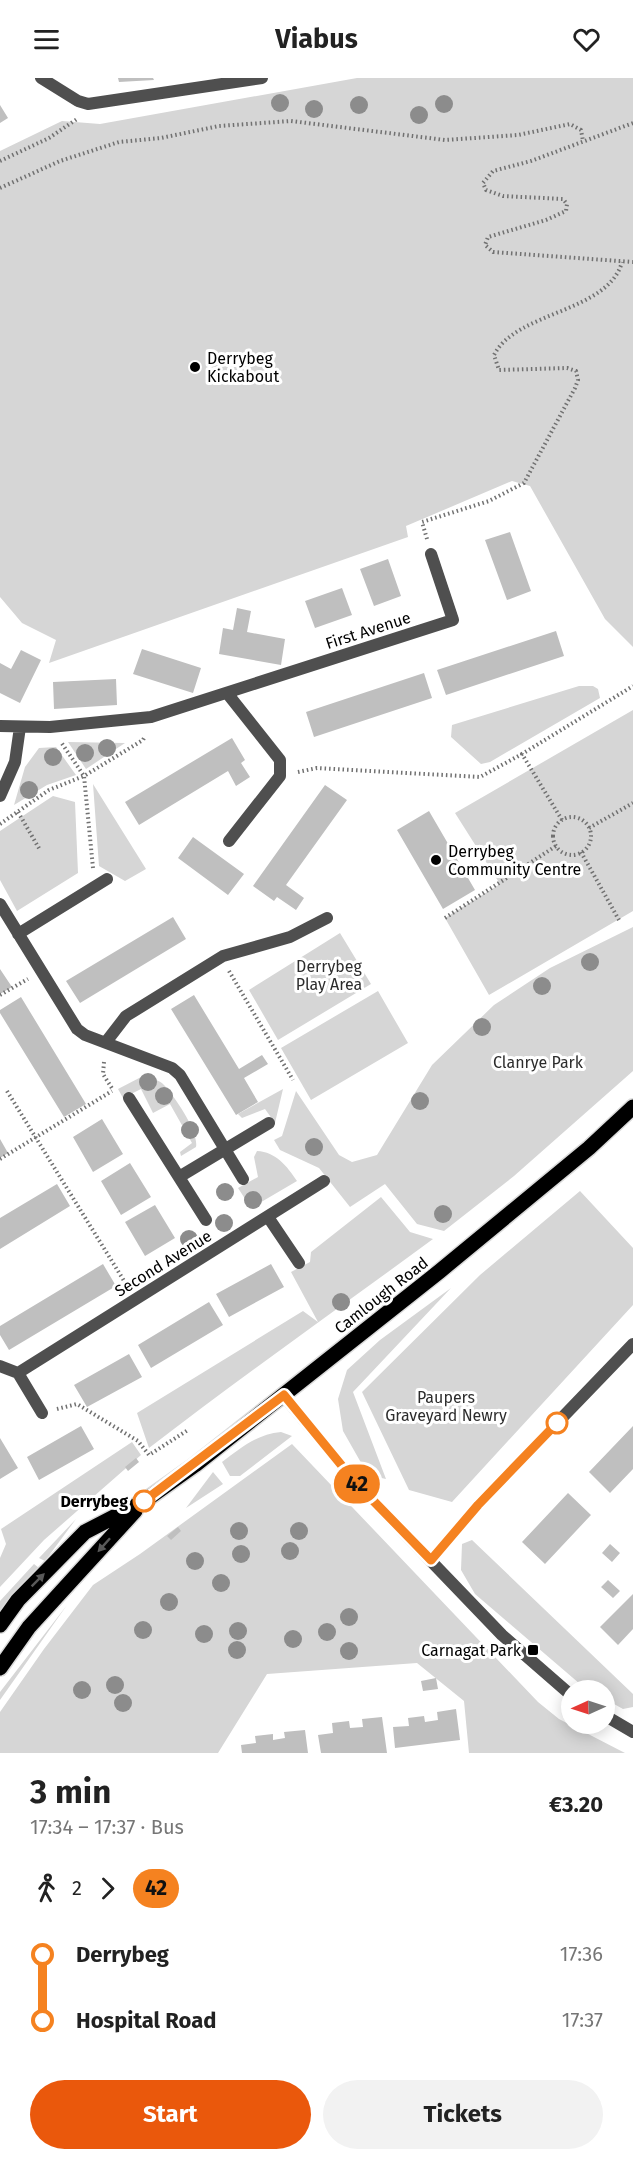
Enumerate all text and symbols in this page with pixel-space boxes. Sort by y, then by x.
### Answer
icon: menu [30,23,63,56]
text: Viabus [275,23,358,55]
icon: heart [570,23,603,56]
place label: Derrybeg Kickabout [207,349,279,386]
marker: Derrybeg Kickabout [188,360,202,374]
street label: First Avenue [323,608,413,653]
place label: Derrybeg Community Centre [448,842,581,879]
marker: Derrybeg Community Centre [429,853,443,867]
park label: Derrybeg Play Area [296,957,363,994]
park label: Clanrye Park [493,1053,584,1072]
street label: Second Avenue [111,1226,215,1301]
street label: Camlough Road [331,1253,432,1338]
park label: Paupers Graveyard Newry [385,1388,507,1425]
unlabelled marker [546,1412,568,1434]
line badge: 42 [330,1464,384,1504]
text: 42 [346,1471,368,1497]
marker: Derrybeg [133,1490,155,1512]
place label: Derrybeg [60,1492,128,1511]
one-way arrow [98,1537,111,1552]
one-way arrow [30,1574,44,1588]
place label: Carnagat Park [421,1641,522,1660]
marker: Carnagat Park [526,1643,540,1657]
north arrow [561,1680,615,1734]
map controls [561,1680,615,1734]
text: 3 min [30,1772,111,1812]
text: €3.20 [549,1791,603,1818]
text: 17:34 – 17:37 · Bus [30,1815,184,1839]
icon: walk [30,1872,63,1905]
icon: forward [91,1872,124,1905]
text: 42 [145,1875,167,1901]
text: 2 [72,1876,82,1900]
text: Derrybeg [76,1941,169,1968]
text: 17:36 [560,1942,603,1966]
text: Hospital Road [76,2007,216,2034]
text: 17:37 [562,2008,603,2032]
button: Start [30,2080,311,2149]
button: Tickets [323,2080,603,2149]

